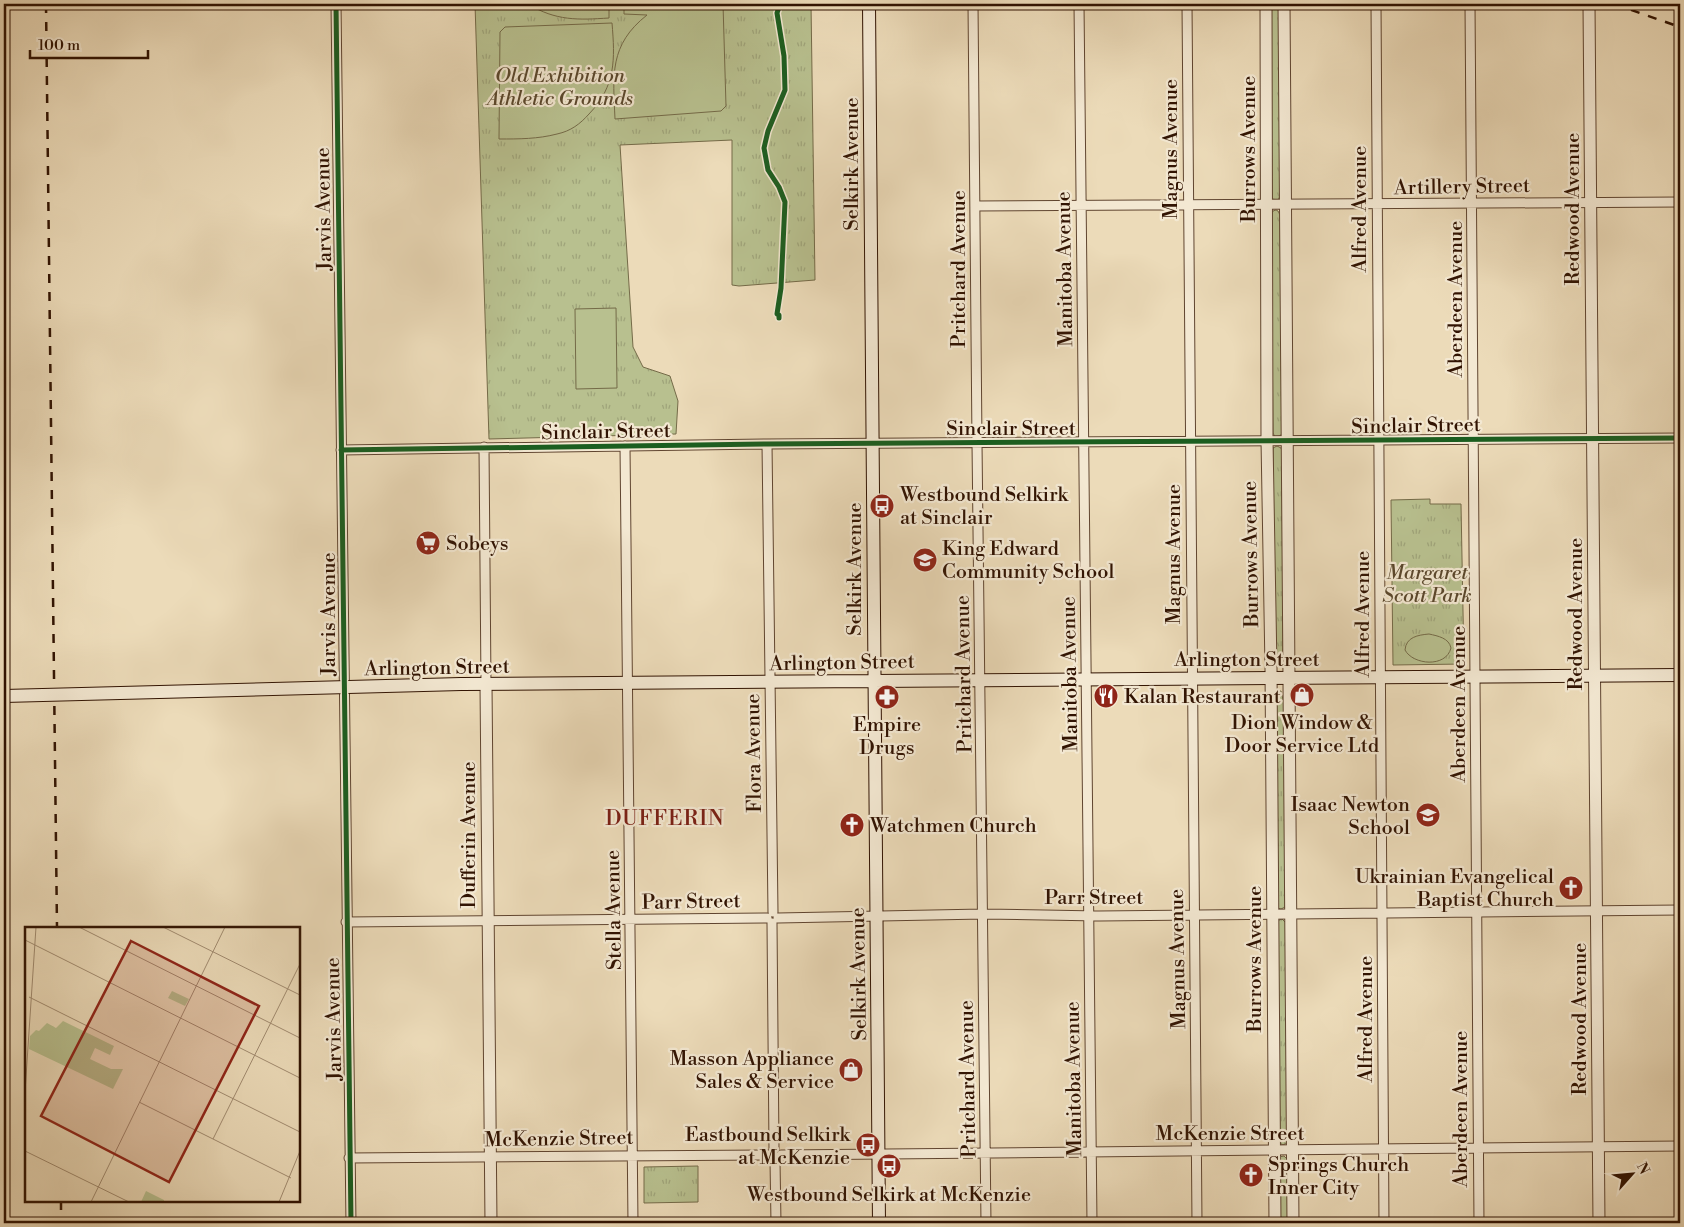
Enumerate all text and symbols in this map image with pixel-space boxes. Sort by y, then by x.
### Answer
scale bar [30,28,148,60]
text: 100 m [38,36,80,55]
park label: Old Exhibition Athletic Grounds [485,64,633,112]
street label: Burrows Avenue [1237,76,1262,223]
street label: Magnus Avenue [1159,79,1184,219]
street label: Selkirk Avenue [840,97,865,231]
street label: Redwood Avenue [1561,133,1586,285]
street label: Alfred Avenue [1348,146,1373,273]
street label: Jarvis Avenue [311,147,338,272]
street label: Artillery Street [1393,174,1530,201]
street label: Pritchard Avenue [947,190,972,348]
street label: Manitoba Avenue [1052,191,1079,347]
street label: Aberdeen Avenue [1444,221,1469,378]
street label: Sinclair Street [1351,413,1481,440]
street label: Sinclair Street [946,417,1076,442]
street label: Sinclair Street [541,419,671,446]
street label: Burrows Avenue [1238,480,1265,629]
place label: Westbound Selkirk at Sinclair [899,483,1070,531]
street label: Magnus Avenue [1162,484,1187,624]
bus stop icon: Westbound Selkirk at Sinclair [869,493,895,519]
street label: Selkirk Avenue [843,502,868,636]
supermarket icon: Sobeys [415,530,441,556]
place label: Sobeys [446,532,509,557]
place label: King Edward Community School [942,537,1114,585]
street label: Redwood Avenue [1564,538,1589,690]
school or university icon: King Edward Community School [912,547,938,573]
street label: Alfred Avenue [1351,551,1376,678]
street label: Jarvis Avenue [317,552,342,677]
park label: Margaret Scott Park [1382,561,1472,609]
street label: Pritchard Avenue [951,595,978,753]
street label: Manitoba Avenue [1057,596,1084,752]
street label: Aberdeen Avenue [1447,626,1472,783]
street label: Arlington Street [1173,648,1320,673]
street label: Arlington Street [768,650,915,677]
street label: Arlington Street [363,655,510,682]
shop icon: Dion Window & Door Service Ltd [1289,682,1315,708]
restaurant icon: Kalan Restaurant [1093,683,1119,709]
pharmacy icon: Empire Drugs [874,684,900,710]
place label: Kalan Restaurant [1124,685,1281,710]
street label: Flora Avenue [741,693,768,813]
place label: Dion Window & Door Service Ltd [1225,711,1380,759]
place label: Empire Drugs [853,713,921,761]
street label: Dufferin Avenue [457,761,482,909]
place label: Isaac Newton School [1291,793,1410,841]
school or university icon: Isaac Newton School [1415,802,1441,828]
district label: DUFFERIN [605,806,725,832]
church icon: Watchmen Church [839,812,865,838]
place label: Watchmen Church [869,814,1037,839]
street label: Stella Avenue [601,850,628,970]
place label: Ukrainian Evangelical Baptist Church [1355,865,1554,913]
church icon: Ukrainian Evangelical Baptist Church [1558,875,1584,901]
street label: Parr Street [1045,886,1143,911]
street label: Burrows Avenue [1243,886,1268,1033]
street label: Parr Street [641,889,741,916]
street label: Magnus Avenue [1165,889,1192,1029]
street label: Selkirk Avenue [846,907,873,1041]
inset map [25,927,300,1202]
street label: Redwood Avenue [1568,943,1593,1095]
street label: Alfred Avenue [1354,956,1379,1083]
street label: Jarvis Avenue [321,957,348,1082]
street label: Pritchard Avenue [955,1000,982,1158]
street label: Manitoba Avenue [1061,1001,1088,1157]
street label: Aberdeen Avenue [1449,1031,1474,1188]
place label: Masson Appliance Sales & Service [670,1047,834,1095]
shop icon: Masson Appliance Sales & Service [838,1057,864,1083]
street label: McKenzie Street [1155,1122,1305,1147]
place label: Eastbound Selkirk at McKenzie [685,1123,852,1171]
street label: McKenzie Street [484,1126,634,1153]
bus stop icon: Eastbound Selkirk at McKenzie [855,1132,881,1158]
north arrow [1606,1150,1656,1200]
bus stop icon: Westbound Selkirk at McKenzie [876,1153,902,1179]
place label: Springs Church Inner City [1268,1153,1409,1201]
text: N [1632,1160,1653,1178]
church icon: Springs Church Inner City [1238,1162,1264,1188]
place label: Westbound Selkirk at McKenzie [746,1183,1031,1208]

